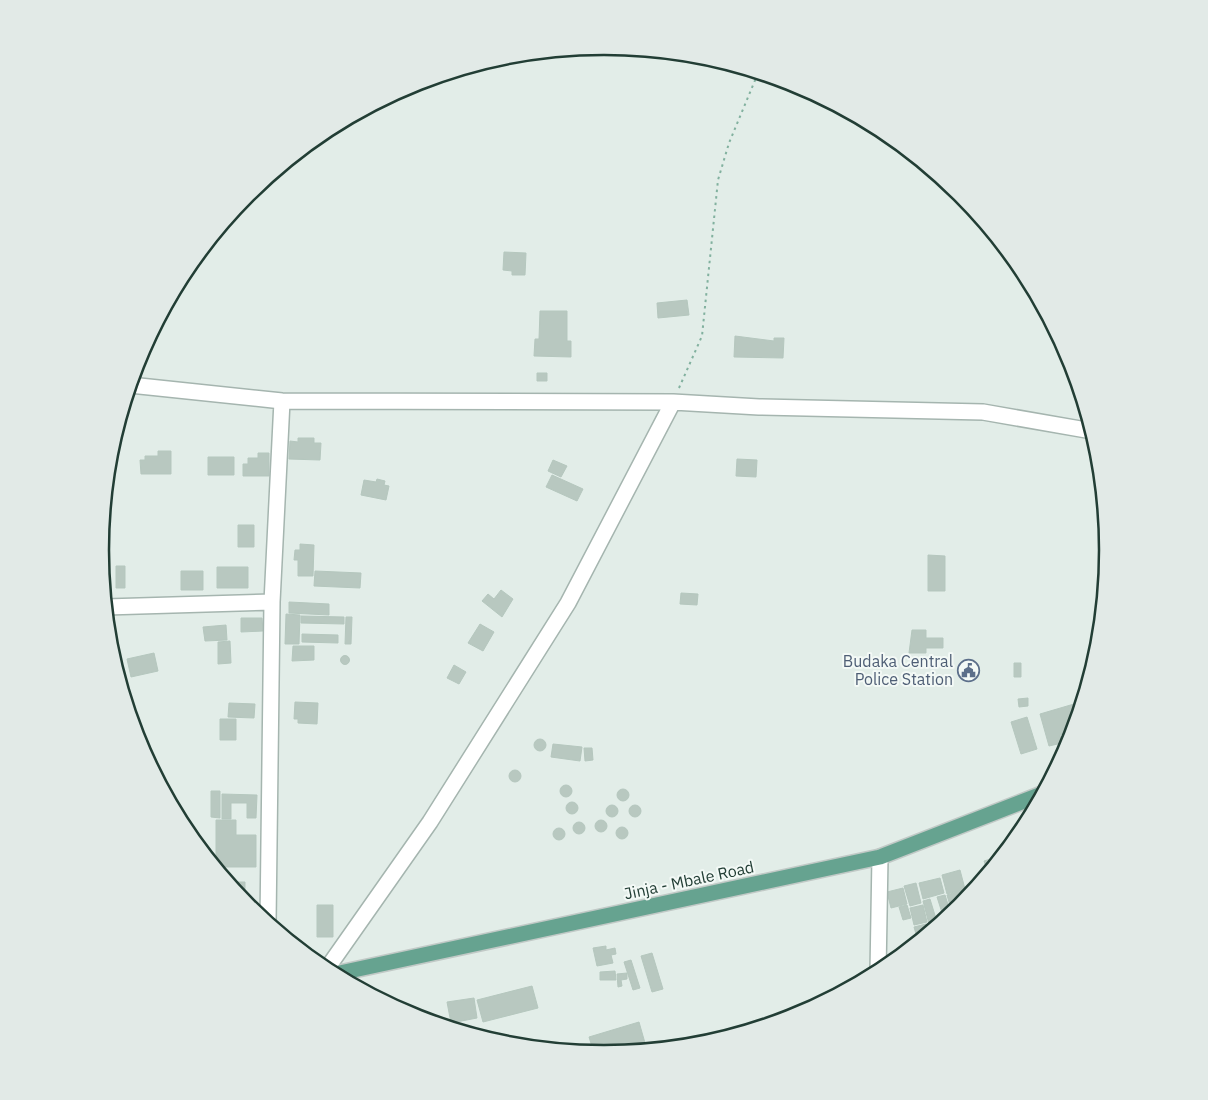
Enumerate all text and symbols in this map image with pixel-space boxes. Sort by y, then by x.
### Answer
place label: Budaka Central Police Station [843,651,953,689]
public building icon: Budaka Central Police Station [957,658,981,682]
street label: Jinja - Mbale Road [622,856,756,904]

